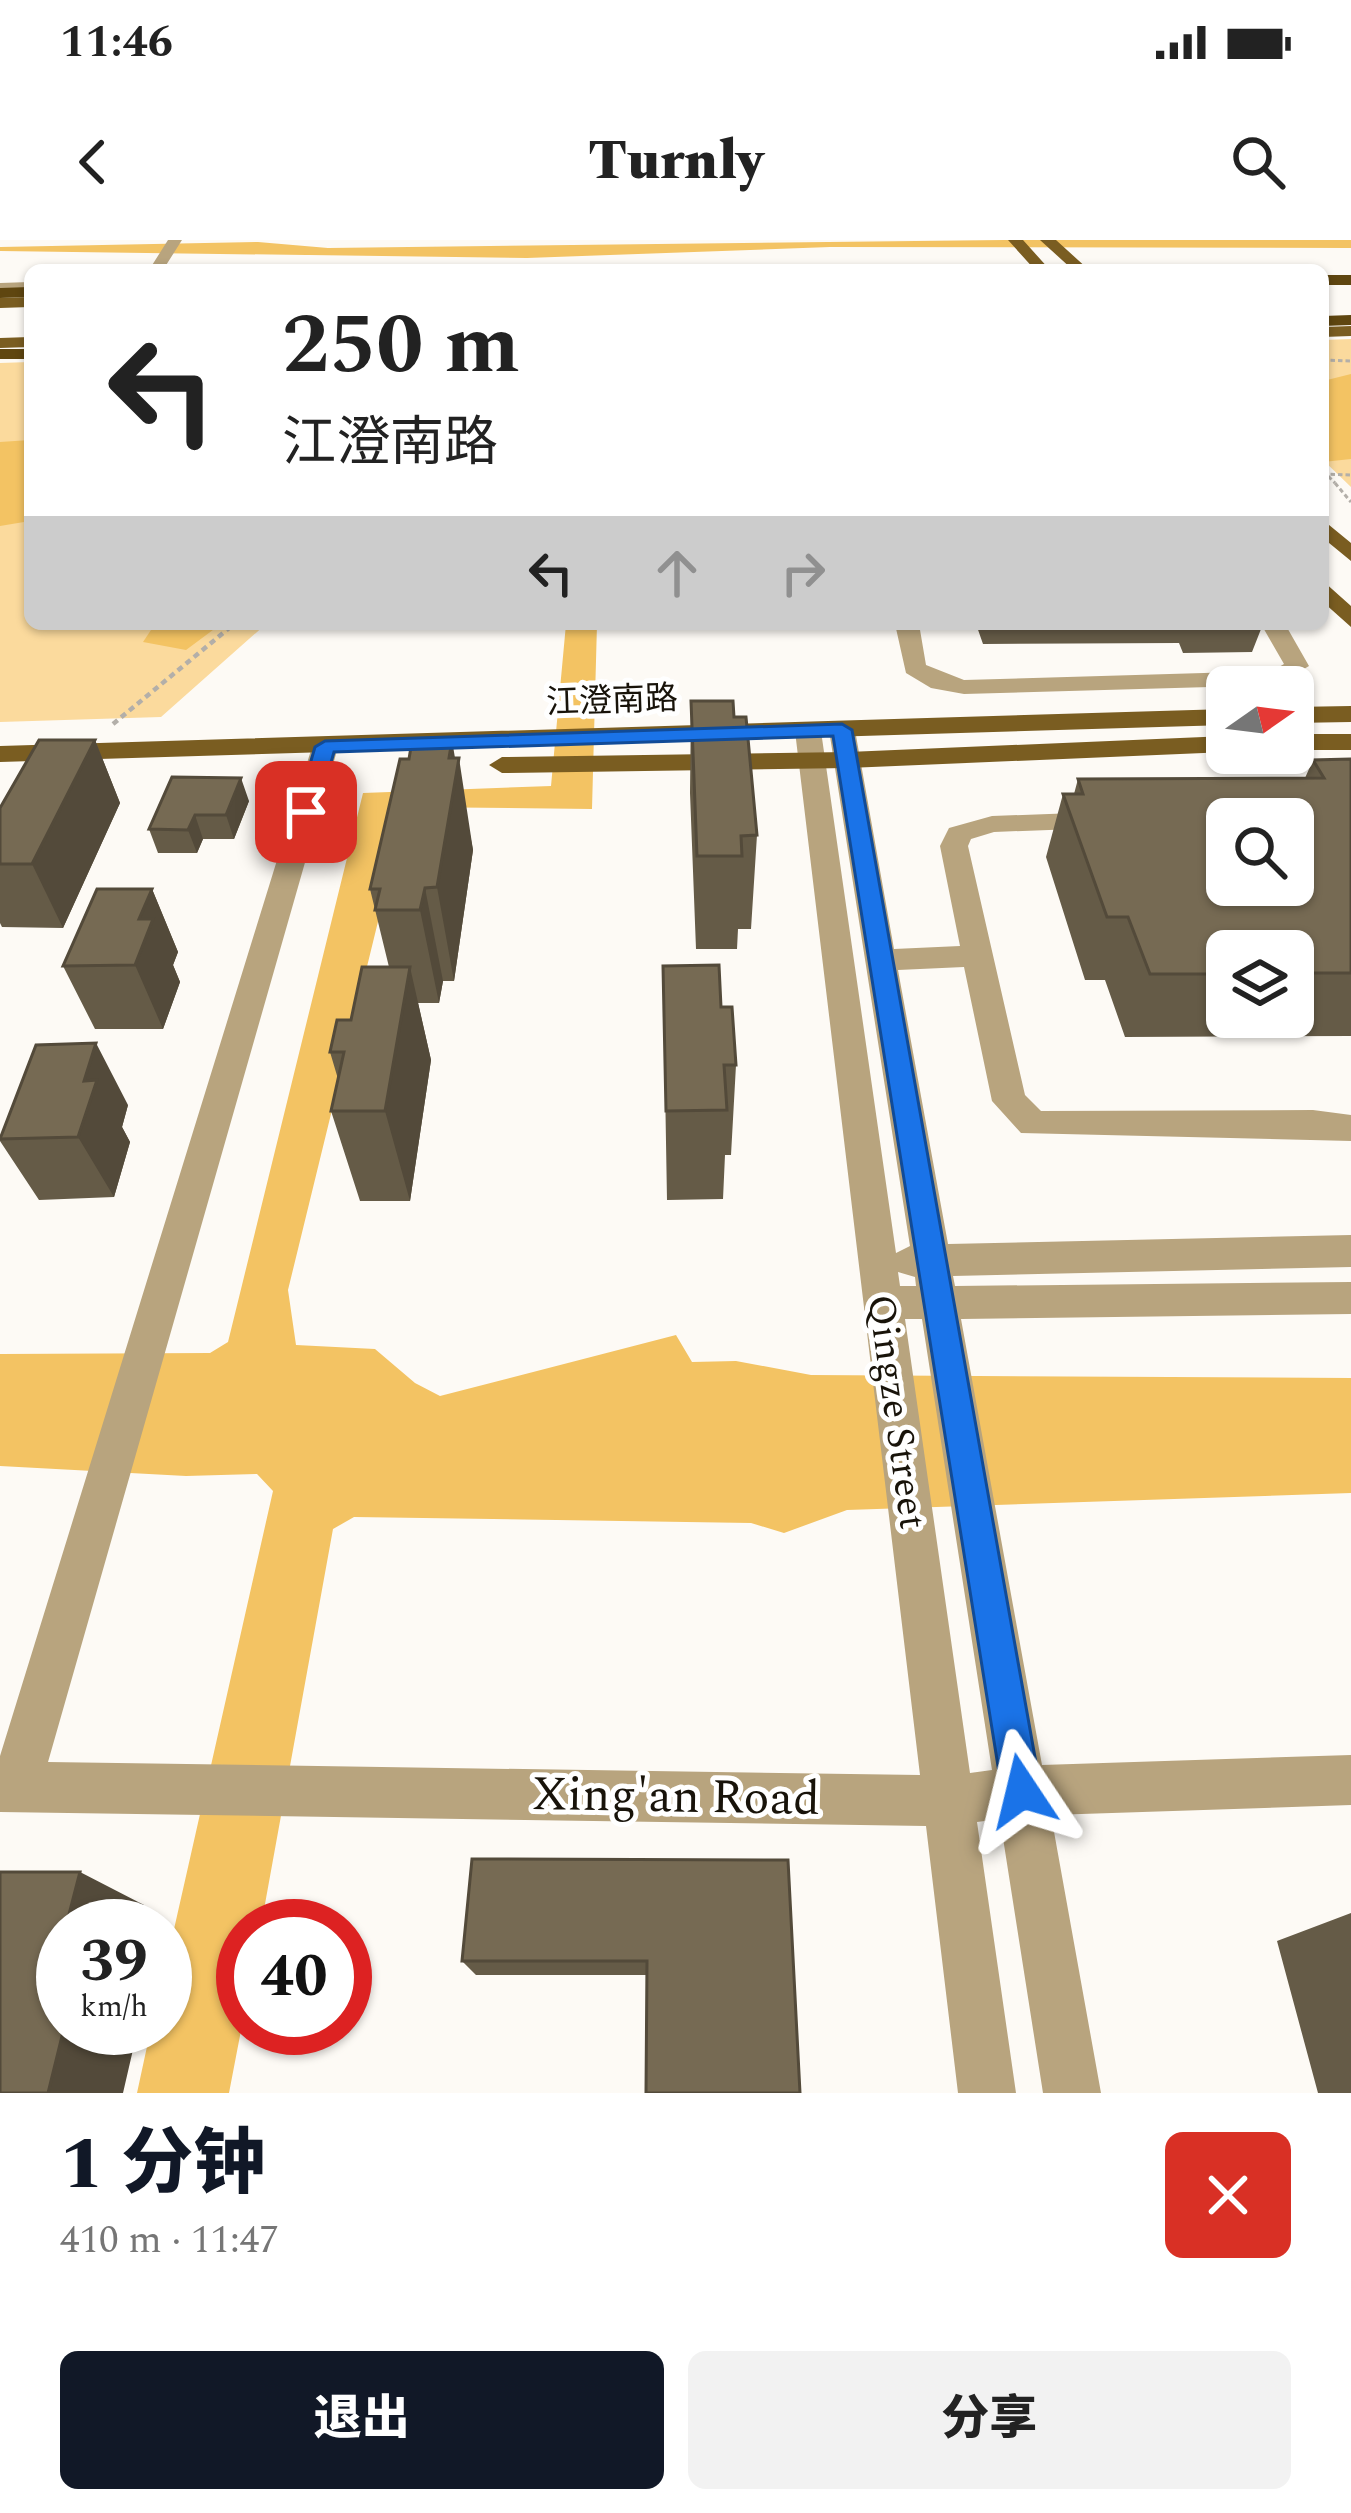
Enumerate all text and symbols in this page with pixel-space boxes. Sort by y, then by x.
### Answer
text: 11:46 [60,8,173,77]
text: Turnly [588,121,763,203]
icon: back [60,129,126,195]
icon: search [1225,129,1291,195]
text: 250 m [282,282,520,410]
icon: left [84,312,240,468]
text: 江澄南路 [282,403,498,485]
icon: left [518,540,584,606]
icon: ahead [644,540,710,606]
icon: right [770,540,836,606]
north arrow [1206,666,1314,774]
map controls [1206,666,1314,1038]
street label: 江澄南路 [545,674,679,728]
pin [255,761,357,863]
icon: arrive [273,779,339,845]
button: search [1206,798,1314,906]
button: layers [1206,930,1314,1038]
street label: Qingze Street [850,1291,942,1533]
position arrow [959,1728,1085,1854]
street label: Xing'an Road [531,1758,821,1836]
speed limit sign: 40 [216,1899,372,2055]
text: 39 [80,1916,148,2008]
text: km/h [80,1984,148,2030]
text: 1 分钟 [60,2111,265,2220]
button: close [1165,2132,1291,2258]
text: 410 m · 11:47 [60,2211,279,2270]
button: 退出 [60,2351,664,2489]
button: 分享 [688,2351,1291,2489]

